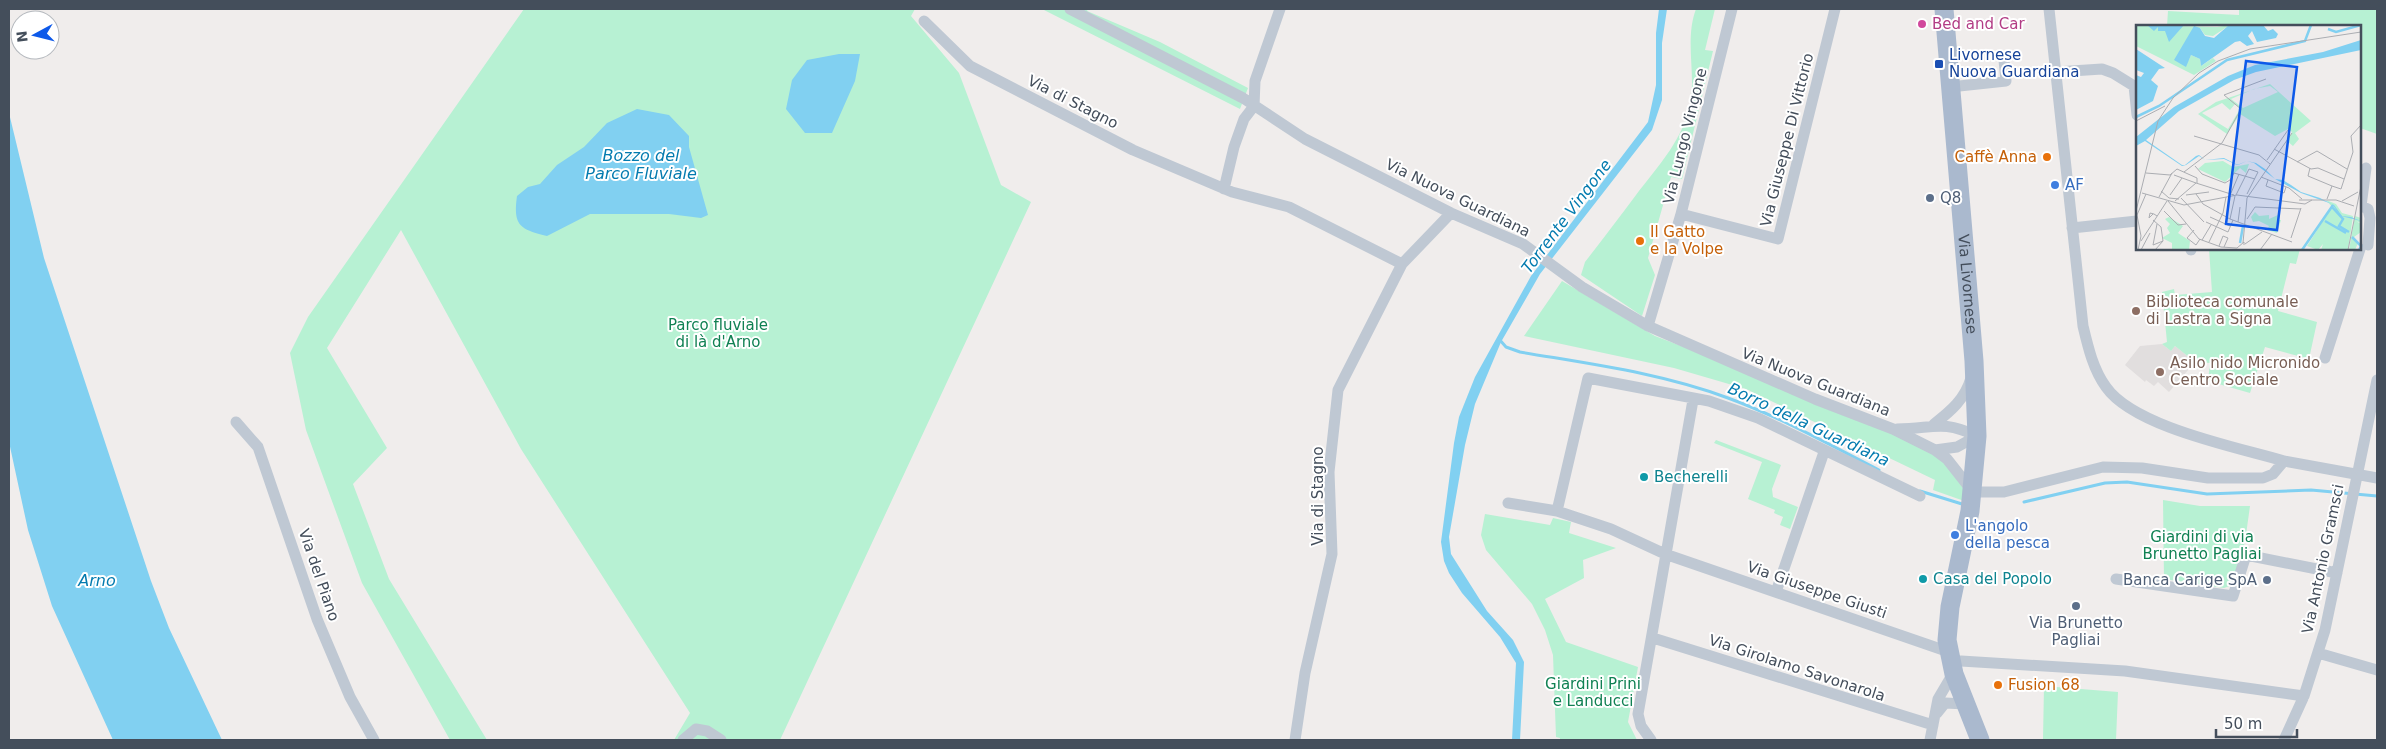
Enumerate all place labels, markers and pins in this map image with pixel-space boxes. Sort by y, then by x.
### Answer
place label: Bed and Car [1932,15,2025,33]
marker: Bed and Car [1916,18,1928,30]
place label: Livornese Nuova Guardiana [1949,46,2080,81]
marker: Livornese Nuova Guardiana [1933,58,1945,70]
place label: Caffè Anna [1955,148,2037,166]
marker: Caffè Anna [2041,151,2053,163]
place label: AF [2065,176,2084,194]
marker: AF [2049,179,2061,191]
place label: Q8 [1940,189,1961,207]
marker: Q8 [1924,192,1936,204]
place label: Il Gatto e la Volpe [1650,223,1723,258]
marker: Il Gatto e la Volpe [1634,235,1646,247]
place label: Biblioteca comunale di Lastra a Signa [2146,293,2298,328]
marker: Biblioteca comunale di Lastra a Signa [2130,305,2142,317]
place label: Asilo nido Micronido Centro Sociale [2170,354,2320,389]
marker: Asilo nido Micronido Centro Sociale [2154,366,2166,378]
place label: Becherelli [1654,468,1728,486]
marker: Becherelli [1638,471,1650,483]
place label: L'angolo della pesca [1965,517,2050,552]
marker: L'angolo della pesca [1949,529,1961,541]
place label: Casa del Popolo [1933,570,2052,588]
place label: Banca Carige SpA [2123,571,2258,589]
marker: Casa del Popolo [1917,573,1929,585]
marker: Banca Carige SpA [2261,574,2273,586]
marker: Via Brunetto Pagliai [2070,600,2082,612]
place label: Via Brunetto Pagliai [2029,614,2123,649]
place label: Fusion 68 [2008,676,2080,694]
marker: Fusion 68 [1992,679,2004,691]

